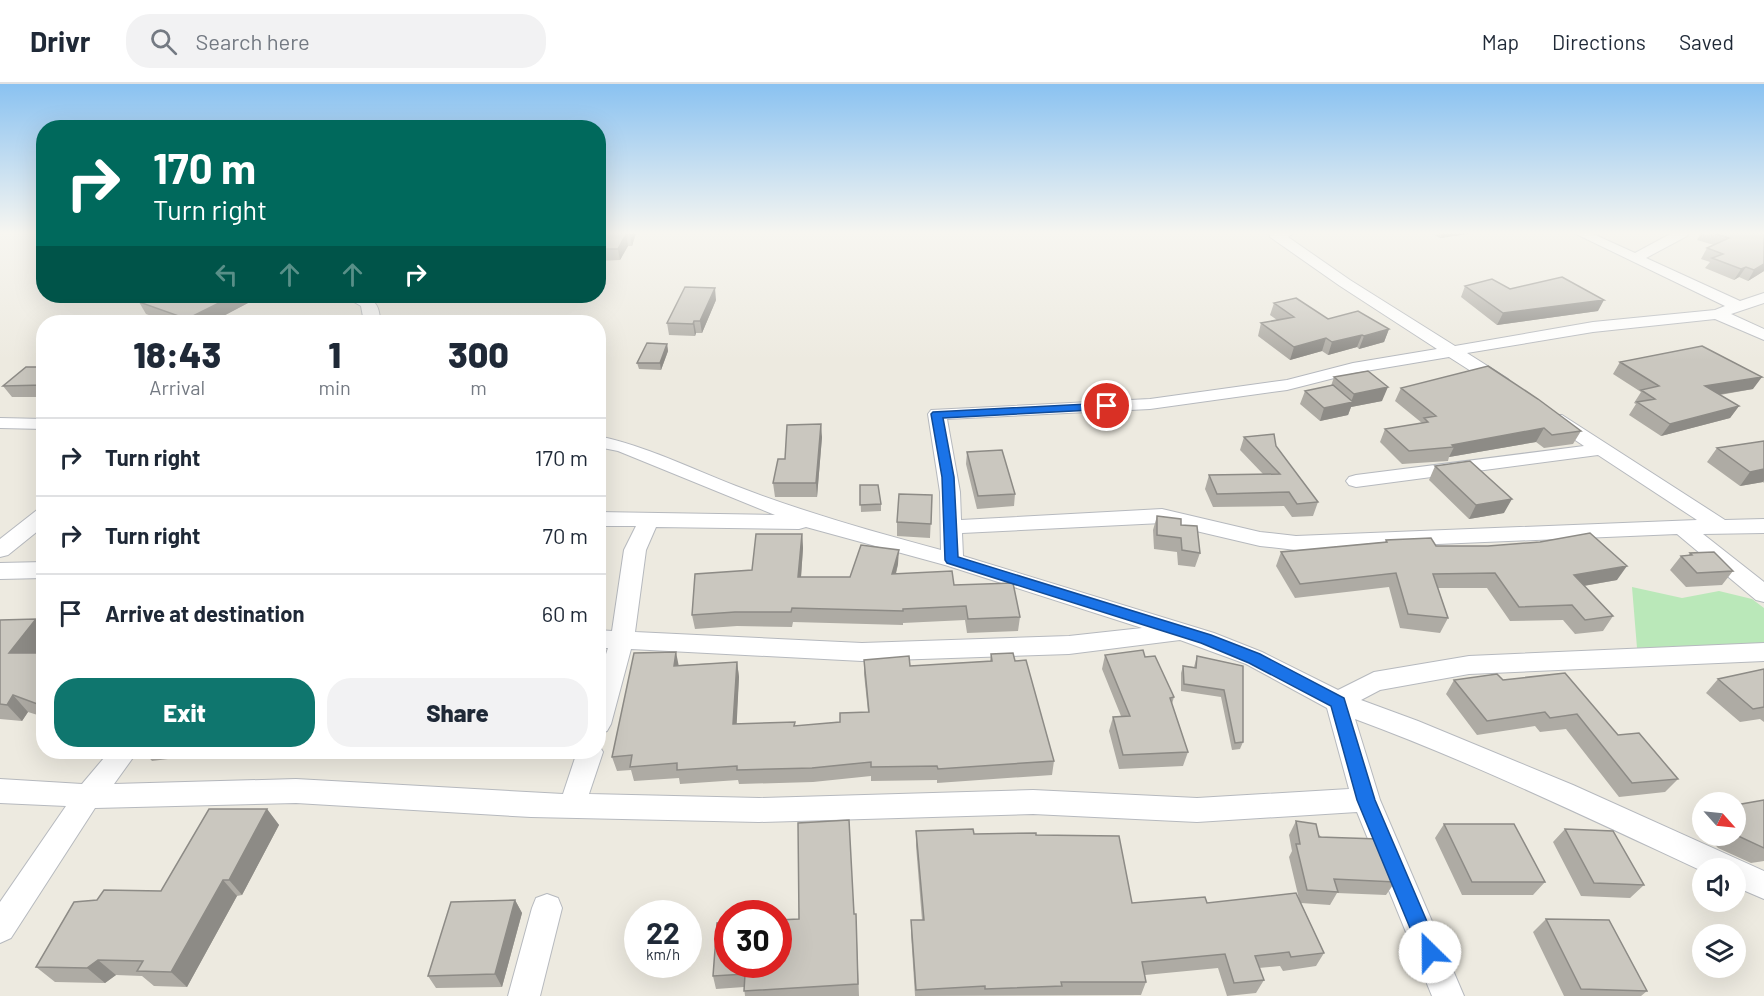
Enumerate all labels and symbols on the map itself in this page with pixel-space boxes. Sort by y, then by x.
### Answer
pin [1081,380,1132,431]
north arrow [1692,792,1746,846]
speed limit sign: 30 [714,900,792,978]
position arrow [1398,920,1462,984]

